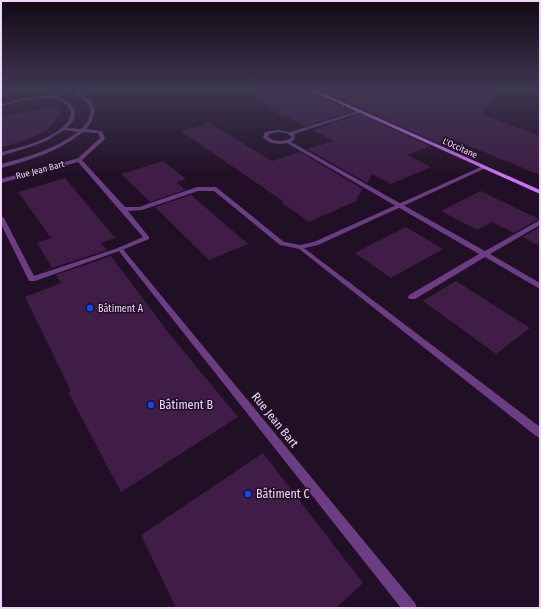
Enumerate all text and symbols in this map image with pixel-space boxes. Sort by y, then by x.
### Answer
street label: L'Occitane [441,136,479,160]
street label: Rue Jean Bart [15,159,65,181]
marker: Bâtiment A [85,303,95,313]
place label: Bâtiment A [98,303,144,315]
street label: Rue Jean Bart [249,390,301,450]
place label: Bâtiment B [159,398,214,412]
marker: Bâtiment B [146,400,156,410]
place label: Bâtiment C [256,487,310,501]
marker: Bâtiment C [243,489,253,499]

